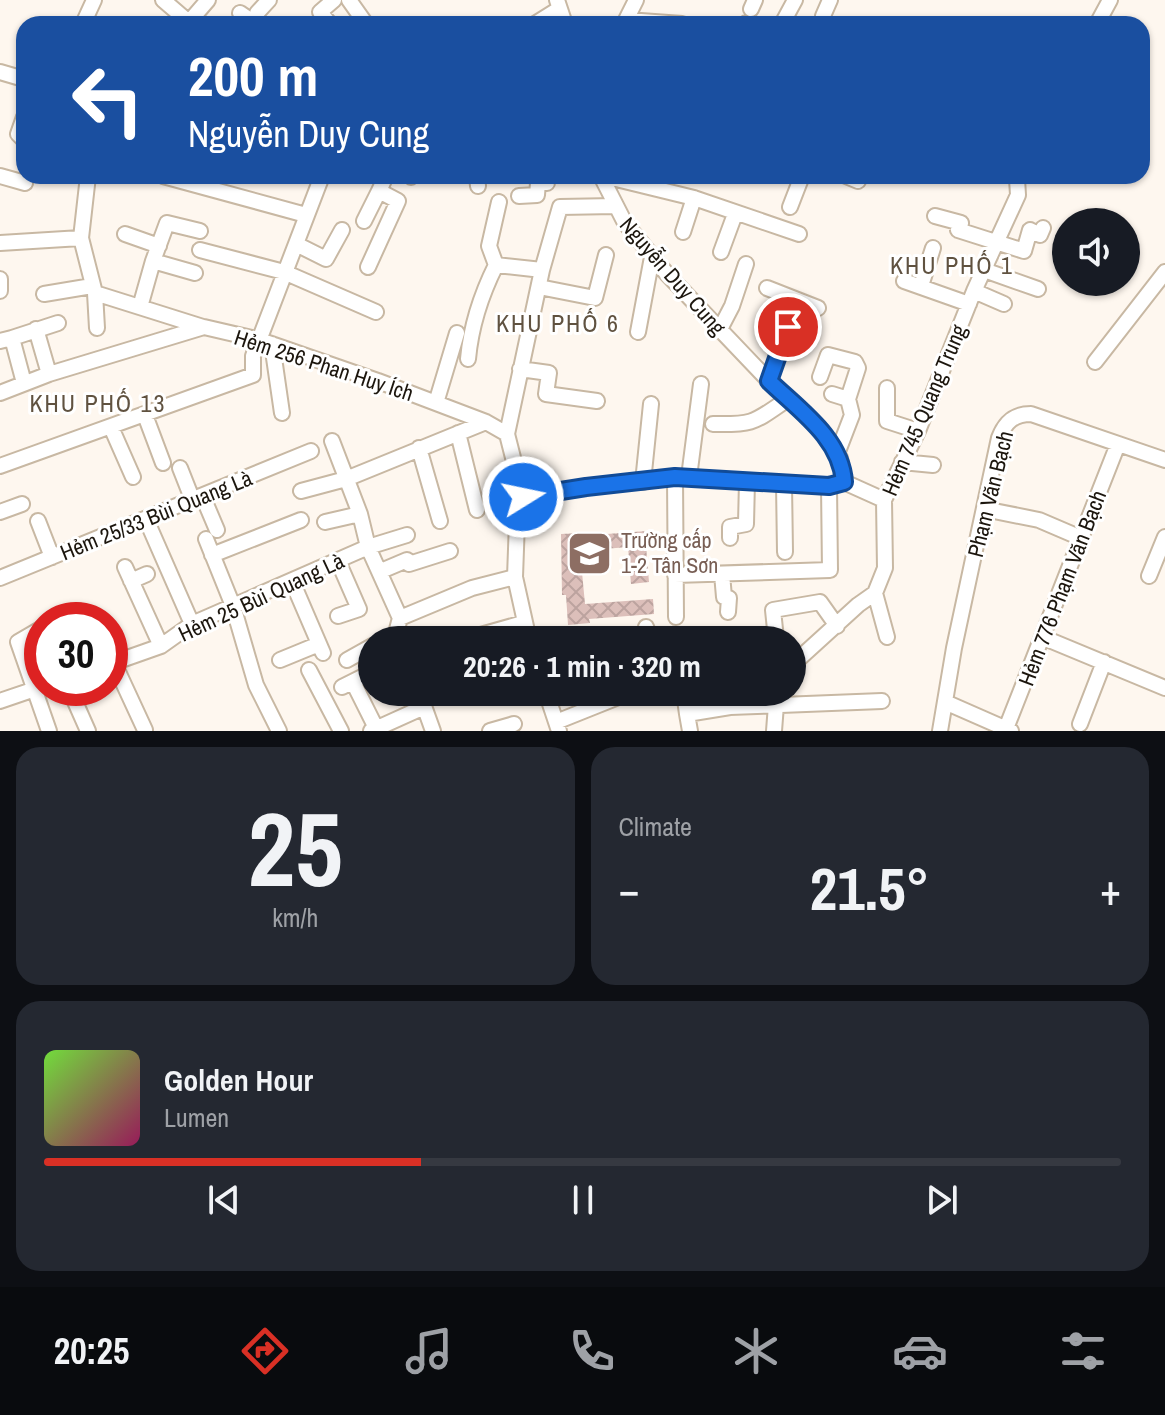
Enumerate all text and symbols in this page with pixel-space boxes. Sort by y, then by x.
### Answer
text: 200 m [188,38,318,113]
icon: left [56,48,160,152]
text: Nguyễn Duy Cung [188,110,429,158]
map controls [1052,208,1140,296]
button: sound [1052,208,1140,296]
street label: Nguyễn Duy Cung [613,211,733,341]
district label: KHU PHỐ 1 [890,249,1014,281]
pin [754,293,822,361]
icon: arrive [766,305,810,349]
district label: KHU PHỐ 6 [496,307,620,339]
street label: Hẻm 745 Quang Trung [874,320,974,500]
street label: Hẻm 256 Phan Huy Ích [231,322,417,408]
district label: KHU PHỐ 13 [29,387,167,419]
street label: Phạm Văn Bạch [960,428,1020,560]
position arrow [481,455,565,539]
street label: Hẻm 25/33 Bùi Quang Là [56,463,256,567]
street label: Hẻm 776 Phạm Văn Bạch [1011,486,1113,690]
place label: Trường cấp 1-2 Tân Sơn [621,525,718,580]
school or university icon: Trường cấp 1-2 Tân Sơn [566,529,614,577]
street label: Hẻm 25 Bùi Quang Là [173,545,349,649]
speed limit sign: 30 [24,602,128,706]
text: 20:26 · 1 min · 320 m [463,646,701,686]
text: 25 [248,778,343,918]
text: Climate [619,809,692,844]
text: 21.5° [810,848,930,929]
text: − [619,859,640,919]
text: + [1100,859,1121,919]
text: km/h [272,900,318,935]
text: Golden Hour [164,1060,313,1100]
text: Lumen [164,1100,229,1135]
icon: previous [202,1178,246,1222]
icon: pause [561,1178,605,1222]
icon: next [920,1178,964,1222]
icon: directions [237,1323,293,1379]
icon: music [401,1323,457,1379]
icon: phone [564,1323,620,1379]
icon: climate [728,1323,784,1379]
icon: car [892,1323,948,1379]
icon: filters [1055,1323,1111,1379]
text: 20:25 [54,1327,129,1375]

